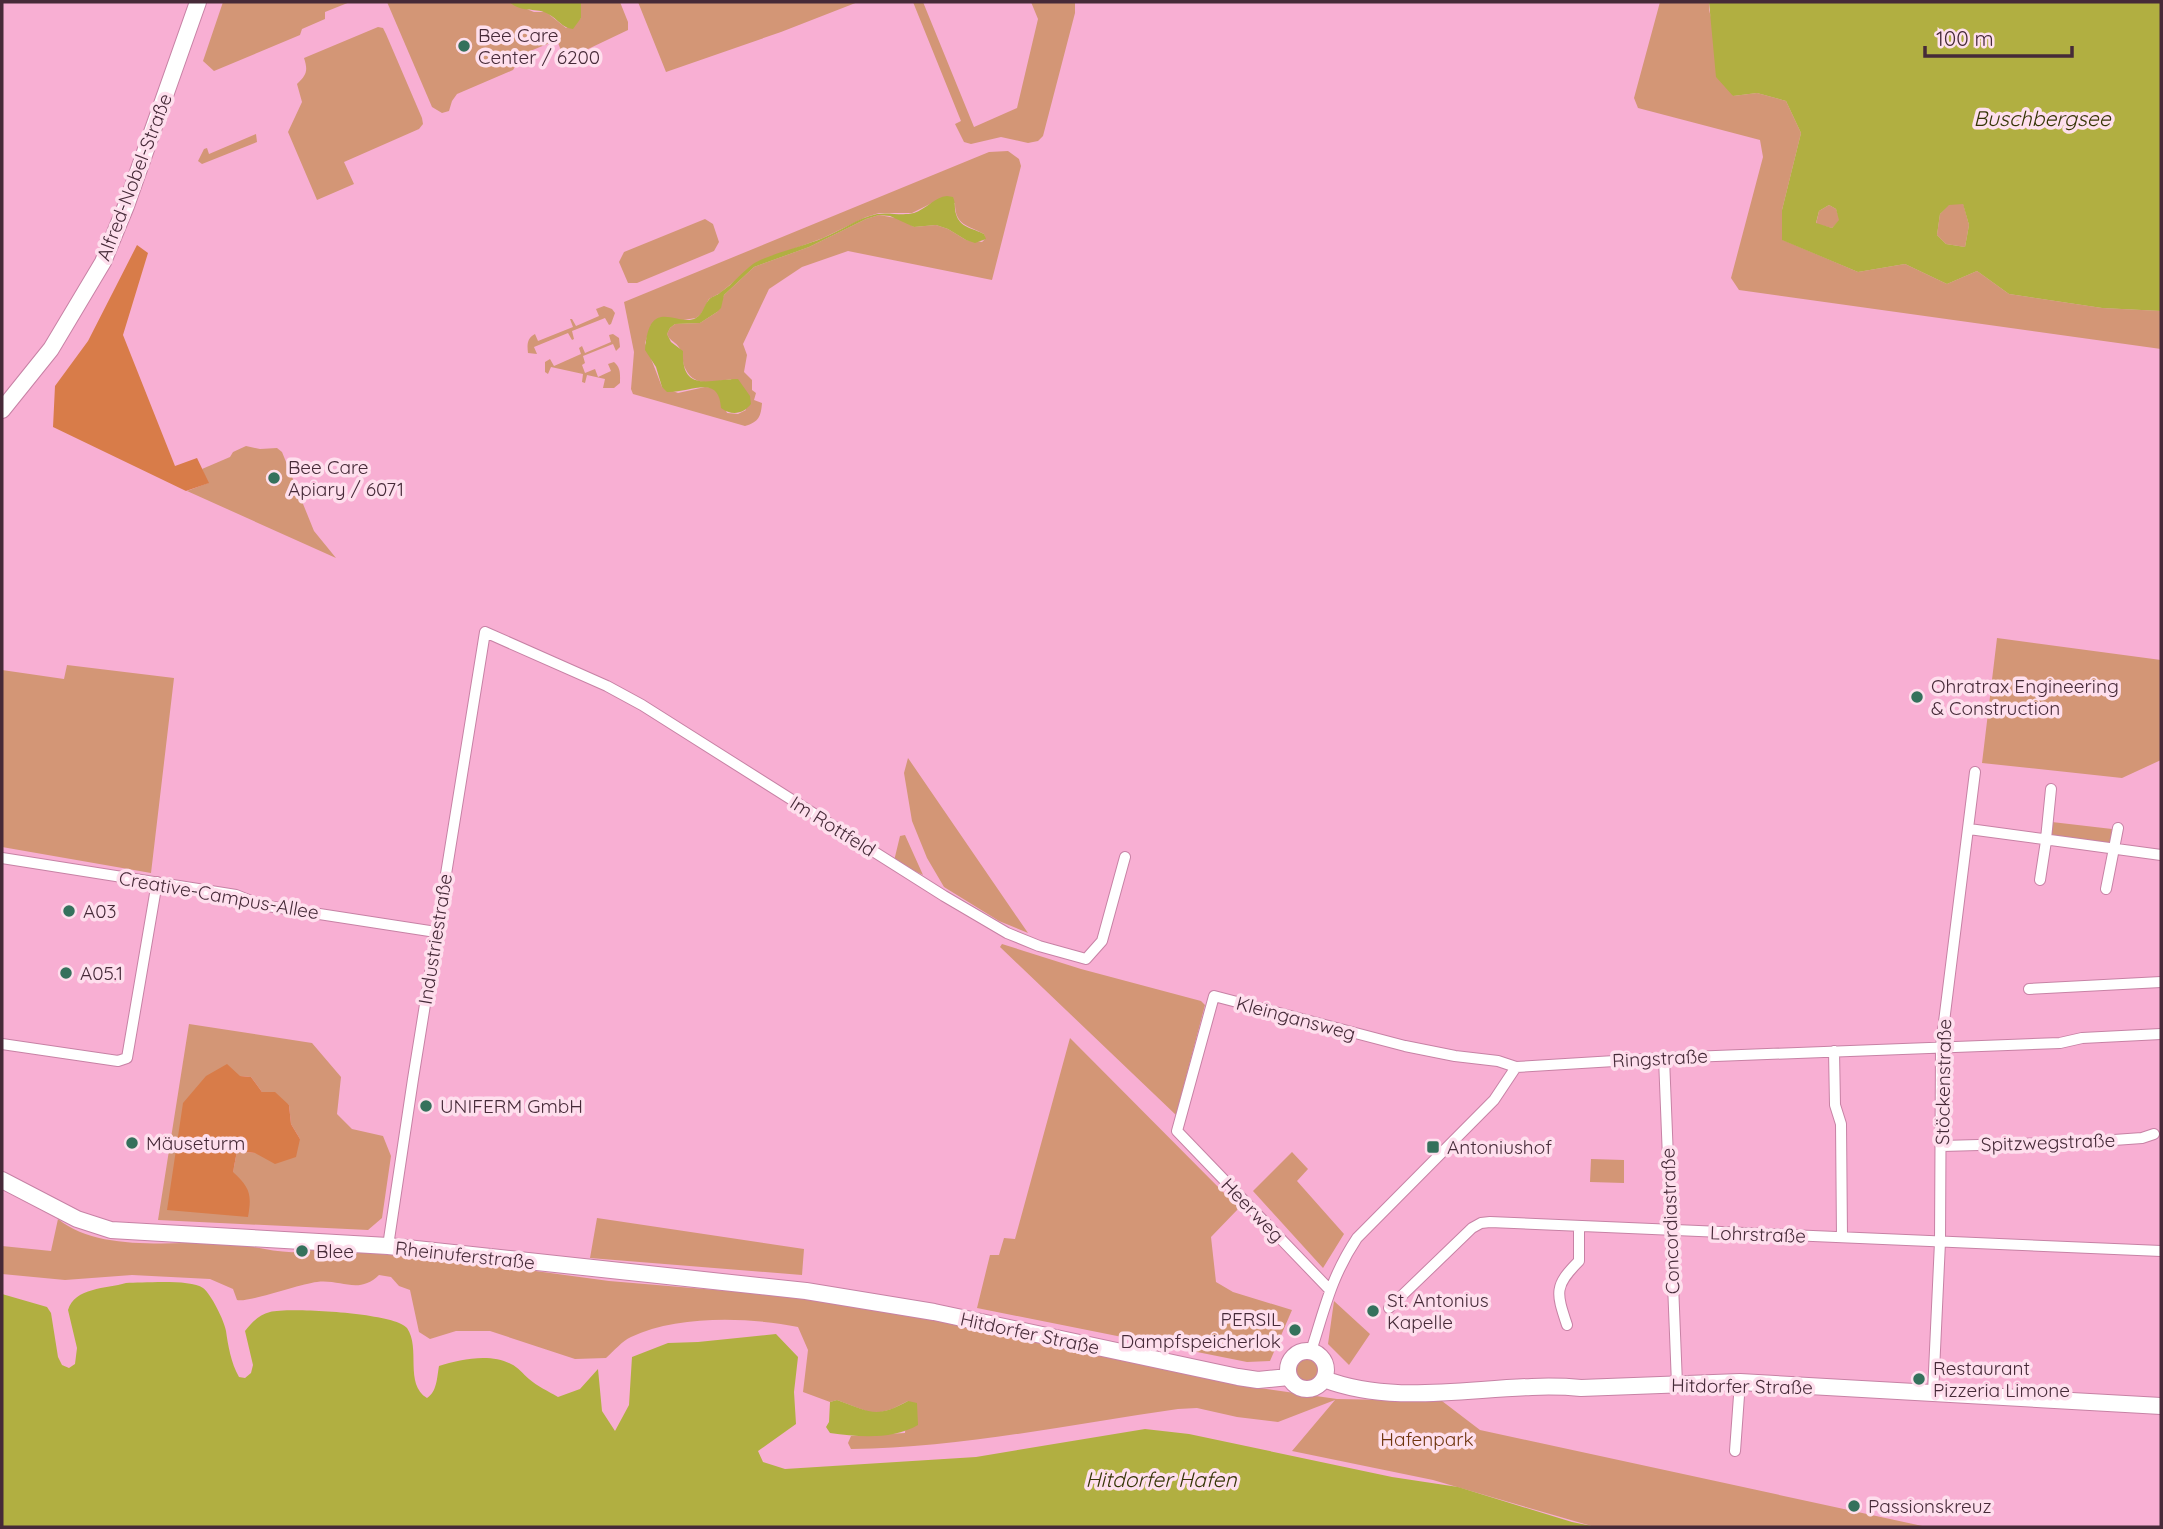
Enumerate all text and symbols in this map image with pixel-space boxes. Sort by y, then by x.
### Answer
scale bar [1925,14,2072,58]
place label: Bee Care Center / 6200 [478,23,600,69]
text: 100 m [1936,25,1994,51]
marker: Bee Care Center / 6200 [456,38,472,54]
street label: Alfred-Nobel-Straße [91,90,177,264]
water label: Buschbergsee [1973,105,2112,131]
place label: Bee Care Apiary / 6071 [288,455,404,501]
marker: Bee Care Apiary / 6071 [266,470,282,486]
place label: Ohratrax Engineering & Construction [1931,674,2119,720]
marker: Ohratrax Engineering & Construction [1909,689,1925,705]
street label: Im Rottfeld [786,790,880,862]
street label: Creative-Campus-Allee [117,866,321,924]
street label: Industriestraße [413,872,457,1006]
place label: A03 [83,899,117,923]
marker: A03 [61,903,77,919]
place label: A05.1 [80,961,123,985]
marker: A05.1 [58,965,74,981]
street label: Kleingansweg [1234,991,1358,1045]
street label: Stöckenstraße [1930,1019,1956,1145]
street label: Ringstraße [1612,1044,1708,1072]
place label: UNIFERM GmbH [440,1094,583,1118]
marker: UNIFERM GmbH [418,1098,434,1114]
street label: Spitzwegstraße [1980,1128,2116,1156]
place label: Mäuseturm [146,1131,245,1155]
marker: Mäuseturm [124,1135,140,1151]
place label: Antoniushof [1447,1135,1552,1159]
marker: Antoniushof [1425,1139,1441,1155]
street label: Concordiastraße [1655,1147,1685,1295]
street label: Heerweg [1217,1173,1289,1247]
street label: Lohrstraße [1710,1220,1806,1248]
street label: Rheinuferstraße [394,1236,536,1274]
place label: Blee [316,1239,354,1263]
marker: Blee [294,1243,310,1259]
place label: St. Antonius Kapelle [1387,1288,1489,1334]
marker: St. Antonius Kapelle [1365,1303,1381,1319]
street label: Hitdorfer Straße [958,1307,1102,1359]
place label: PERSIL Dampfspeicherlok [1120,1307,1281,1353]
marker: PERSIL Dampfspeicherlok [1287,1322,1303,1338]
place label: Restaurant Pizzeria Limone [1933,1356,2070,1402]
marker: Restaurant Pizzeria Limone [1911,1371,1927,1387]
street label: Hitdorfer Straße [1671,1373,1813,1399]
park label: Hafenpark [1380,1427,1474,1451]
water label: Hitdorfer Hafen [1085,1466,1237,1492]
place label: Passionskreuz [1868,1494,1992,1518]
marker: Passionskreuz [1846,1498,1862,1514]

